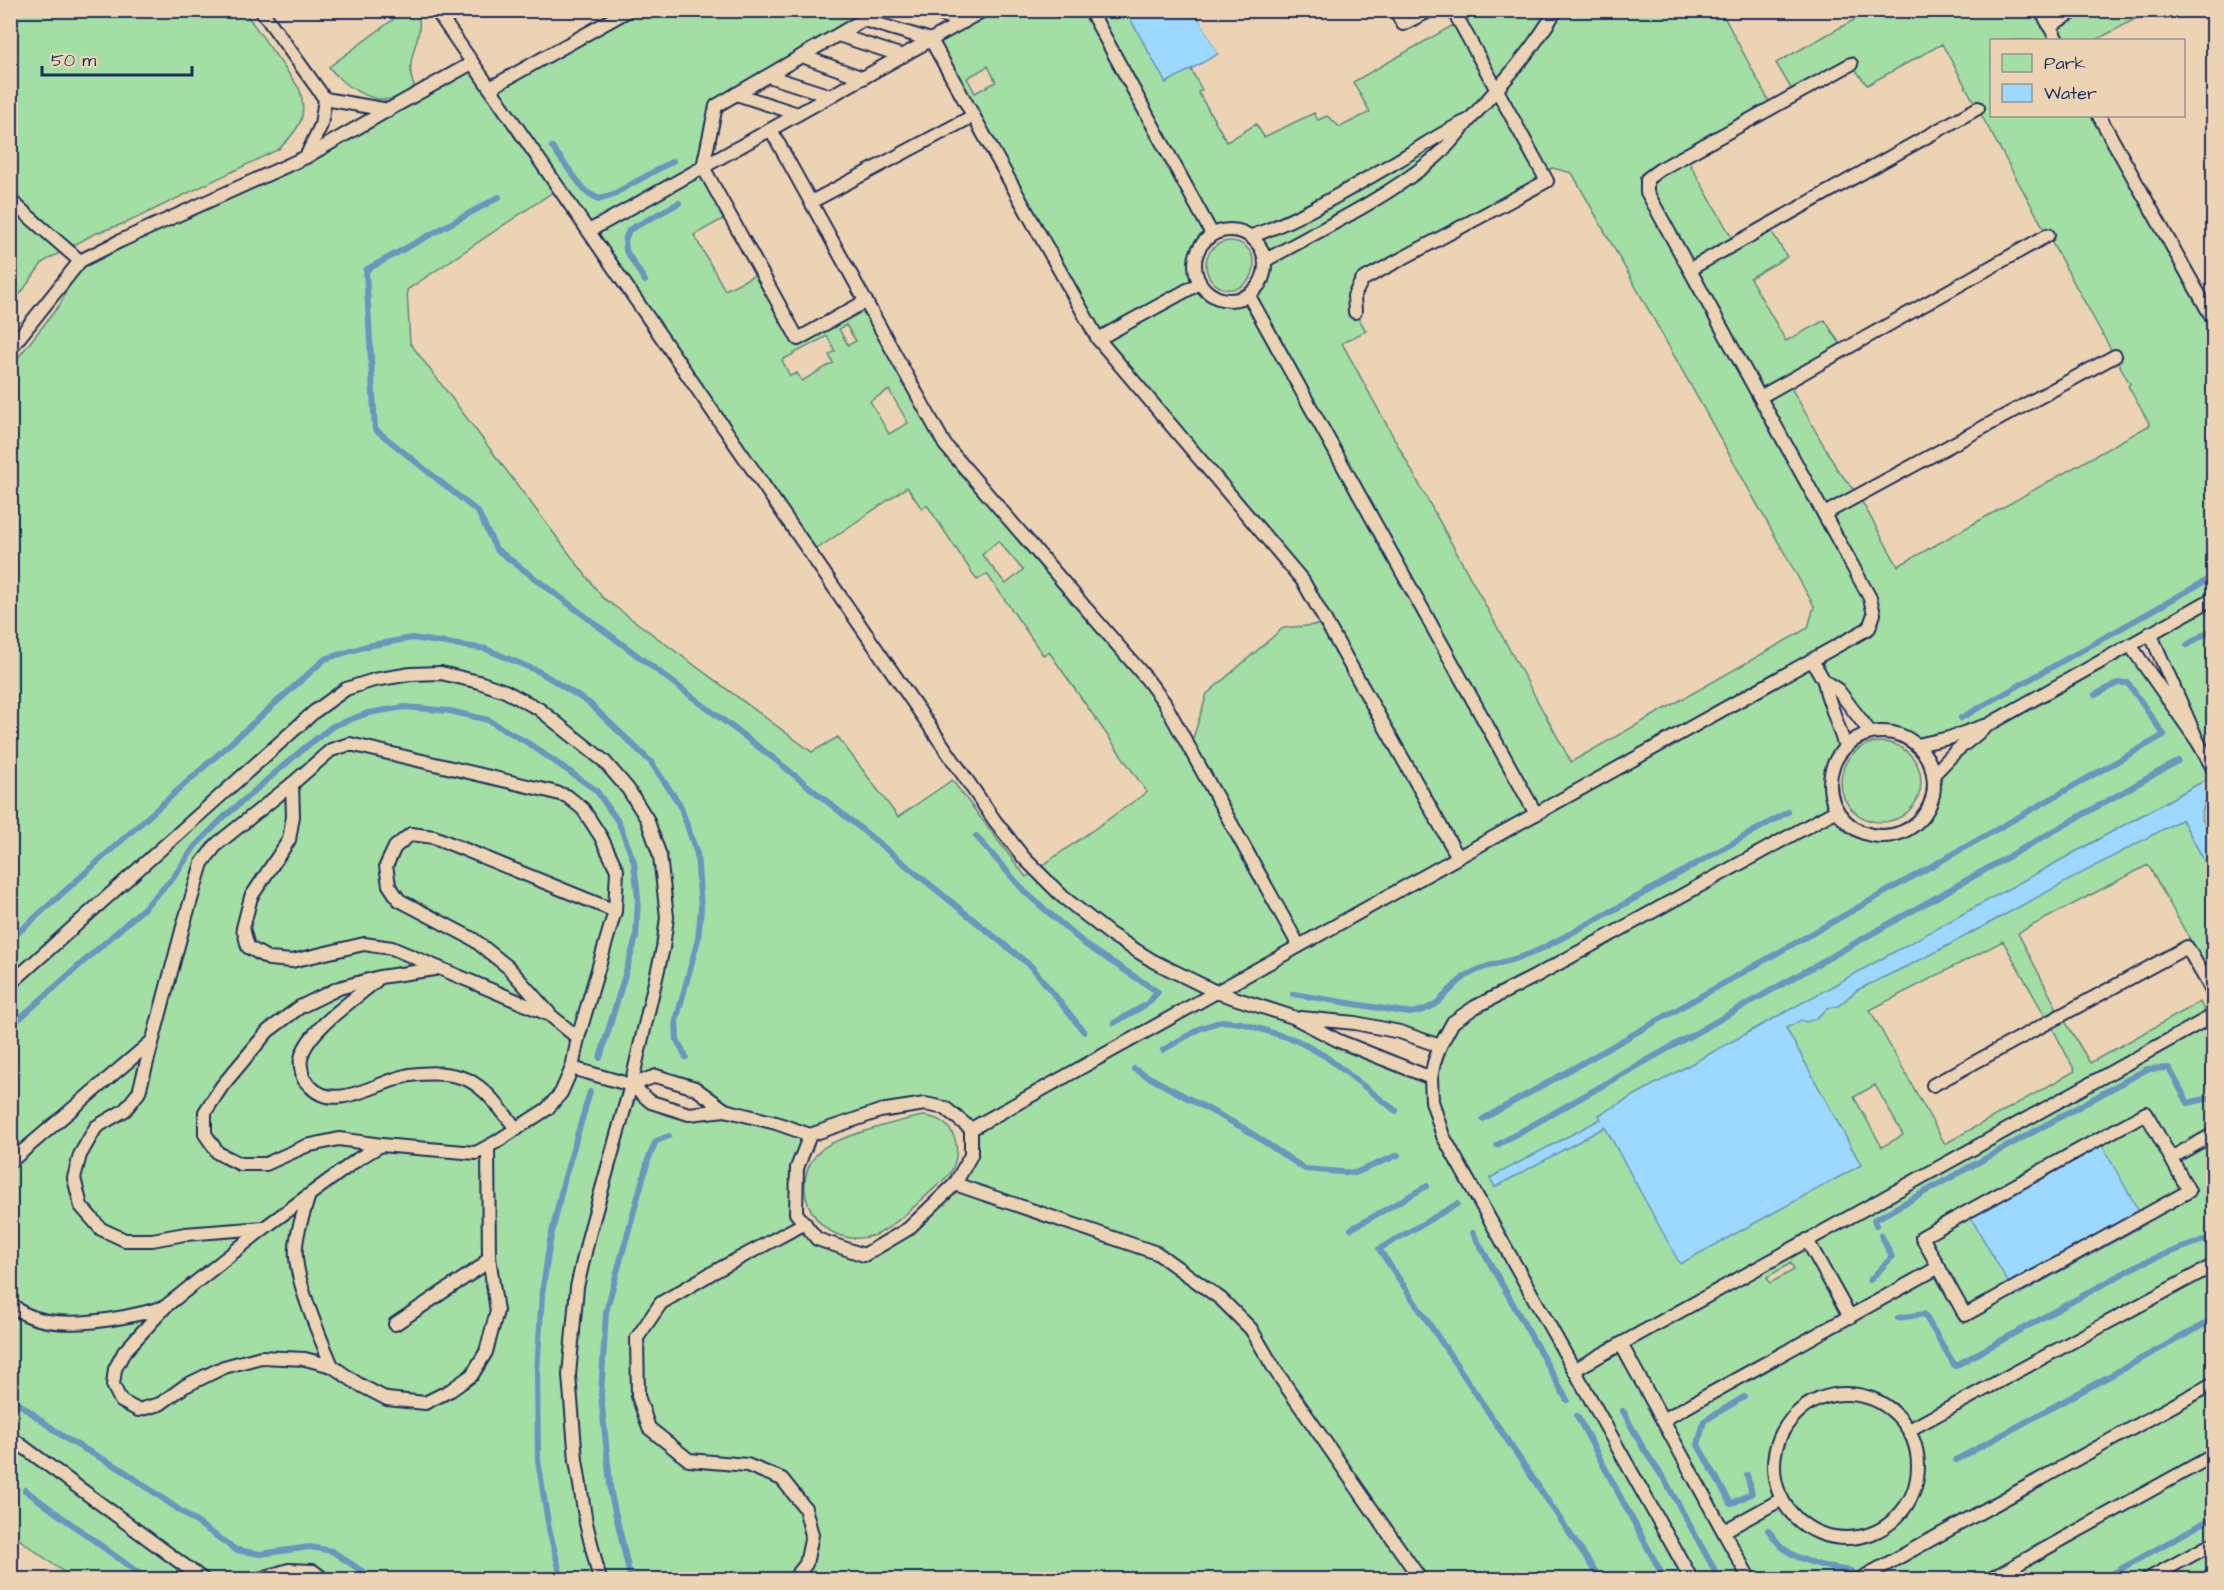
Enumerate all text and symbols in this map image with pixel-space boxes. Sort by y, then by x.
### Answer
scale bar [42,39,192,77]
legend [1990,39,2185,117]
text: 50 m [51,48,96,73]
text: Park [2044,51,2086,76]
text: Water [2044,81,2097,106]

